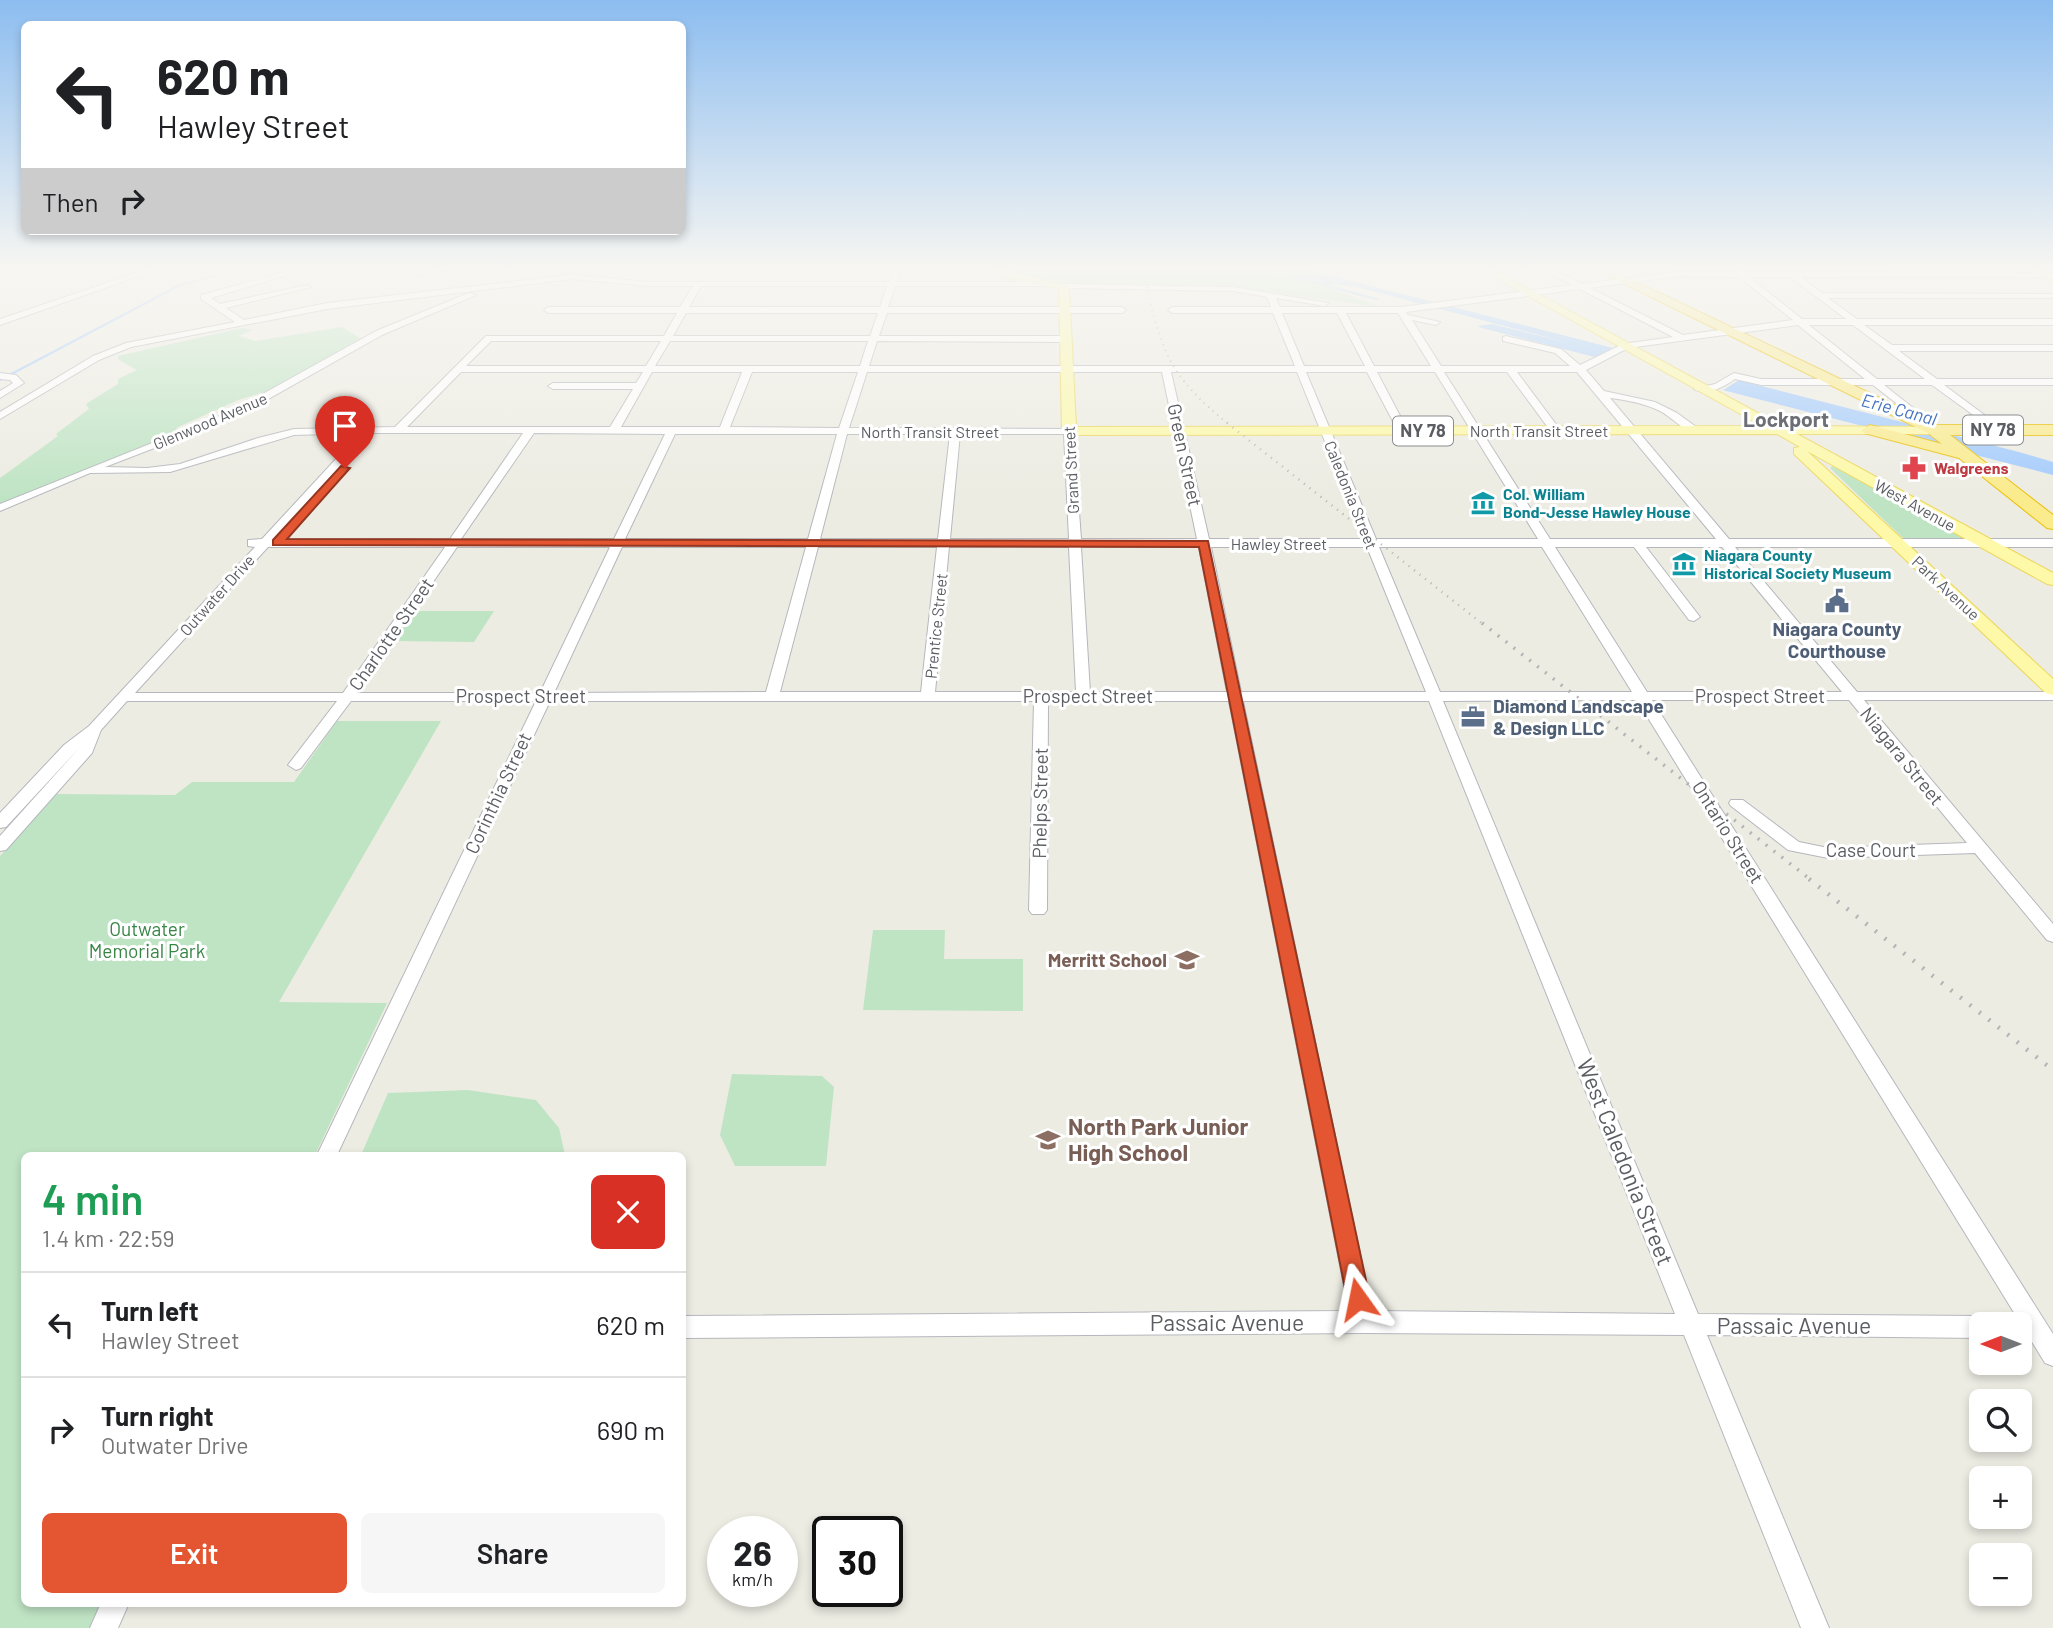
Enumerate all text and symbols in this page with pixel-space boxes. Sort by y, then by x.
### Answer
text: 620 m [157,46,289,105]
icon: left [42,49,133,140]
text: Hawley Street [157,106,350,144]
icon: right [113,182,151,220]
text: Then [42,186,99,217]
street label: Glenwood Avenue [150,388,270,453]
water label: Erie Canal [1859,388,1939,430]
pin [315,396,375,468]
street label: Green Street [1163,401,1208,508]
district label: Lockport [1743,406,1829,431]
icon: arrive [326,407,364,445]
road number: NY 78 [1393,416,1453,446]
road number: NY 78 [1963,416,2023,444]
street label: North Transit Street [1470,421,1608,440]
street label: North Transit Street [861,422,999,441]
street label: Grand Street [1059,426,1082,514]
street label: Caledonia Street [1321,438,1382,552]
pharmacy icon: Walgreens [1900,454,1928,482]
place label: Walgreens [1934,458,2009,477]
street label: West Avenue [1872,475,1959,534]
place label: Col. William Bond-Jesse Hawley House [1503,484,1691,521]
museum icon: Col. William Bond-Jesse Hawley House [1469,489,1497,517]
street label: Hawley Street [1231,534,1327,553]
place label: Niagara County Historical Society Museum [1704,545,1891,582]
street label: Outwater Drive [175,550,258,639]
museum icon: Niagara County Historical Society Museum [1670,550,1698,578]
street label: Park Avenue [1909,552,1984,624]
street label: Prentice Street [921,572,950,680]
street label: Charlotte Street [343,573,438,695]
public building icon: Niagara County Courthouse [1823,587,1851,615]
place label: Niagara County Courthouse [1773,617,1902,662]
street label: Prospect Street [456,684,586,707]
street label: Prospect Street [1023,684,1153,707]
street label: Prospect Street [1695,684,1825,707]
place label: Diamond Landscape & Design LLC [1493,694,1664,739]
street label: Niagara Street [1856,702,1949,809]
office icon: Diamond Landscape & Design LLC [1459,703,1487,731]
street label: Corinthia Street [459,728,536,857]
street label: Phelps Street [1027,747,1052,859]
street label: Ontario Street [1688,776,1769,887]
street label: Case Court [1826,838,1916,861]
park label: Outwater Memorial Park [89,917,205,962]
school or university icon: Merritt School [1173,946,1201,974]
place label: Merritt School [1048,948,1167,971]
street label: West Caledonia Street [1572,1054,1680,1269]
place label: North Park Junior High School [1068,1112,1249,1166]
school or university icon: North Park Junior High School [1034,1126,1062,1154]
text: 4 min [42,1173,143,1223]
button: close [591,1175,665,1249]
text: 1.4 km · 22:59 [42,1224,175,1252]
position arrow [1321,1262,1395,1336]
text: Turn left [101,1295,199,1326]
icon: left [42,1306,80,1344]
street label: Passaic Avenue [1150,1308,1304,1336]
text: 620 m [596,1309,665,1340]
street label: Passaic Avenue [1717,1311,1871,1339]
north arrow [1969,1312,2032,1376]
map controls [1969,1312,2032,1606]
text: Hawley Street [101,1326,240,1354]
button: search [1969,1389,2032,1452]
text: Turn right [101,1400,214,1431]
icon: right [42,1411,80,1449]
text: 690 m [597,1414,665,1445]
text: Outwater Drive [101,1431,249,1459]
button: + [1969,1466,2032,1529]
button: Exit [42,1513,347,1593]
button: Share [361,1513,665,1593]
speed limit sign: 30 [812,1516,903,1607]
text: 26 [733,1531,772,1573]
button: − [1969,1543,2032,1606]
text: km/h [732,1568,773,1590]

